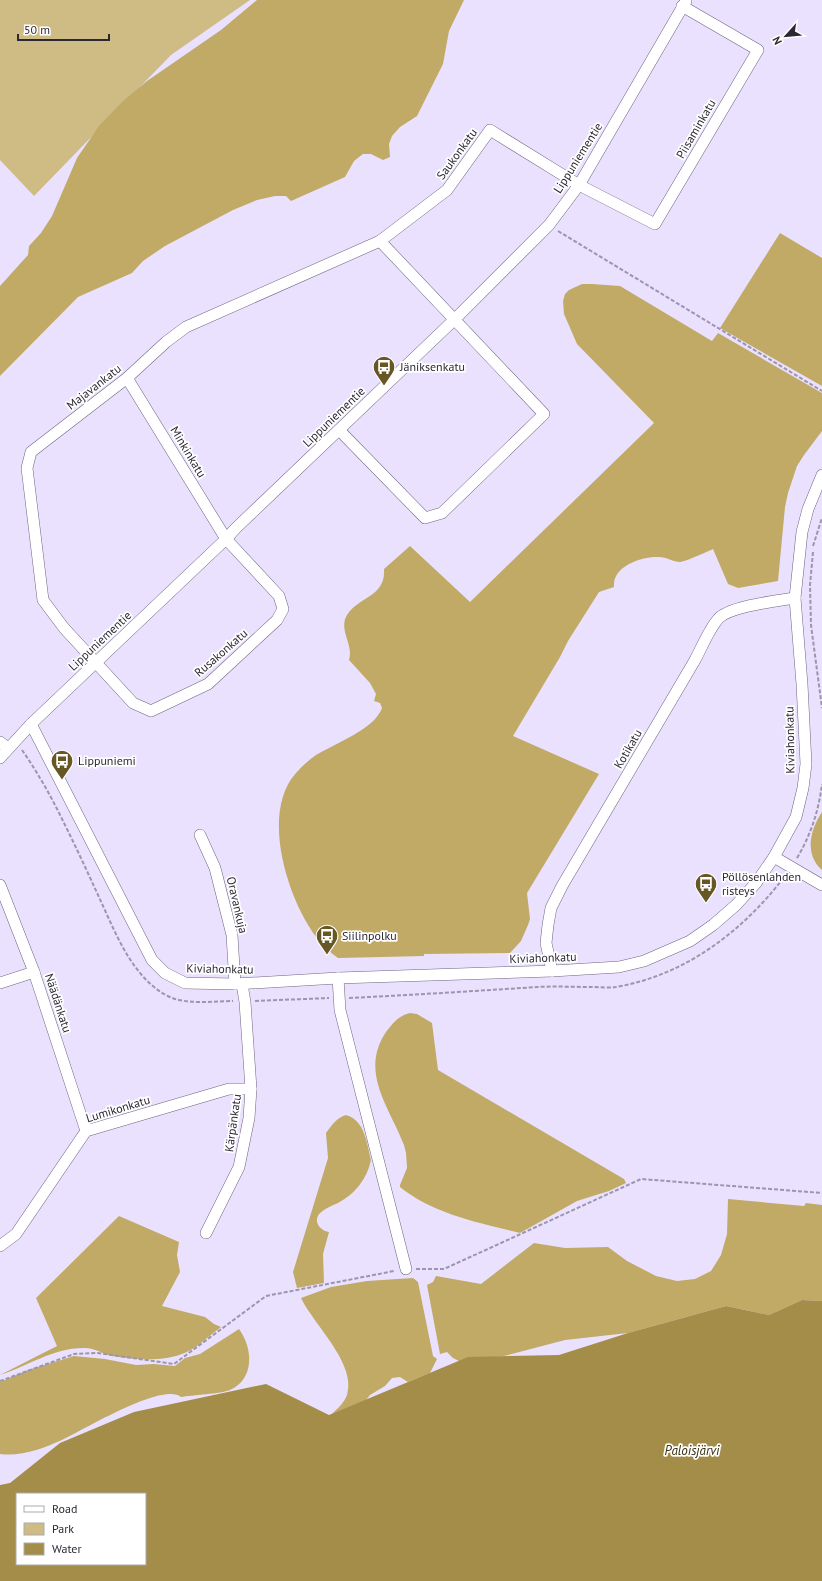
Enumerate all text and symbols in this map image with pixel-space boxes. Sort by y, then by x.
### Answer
scale bar [18,16,109,42]
north arrow [766,16,806,56]
text: 50 m [24,22,50,37]
text: N [769,34,785,47]
street label: Piisaminkatu [673,96,719,161]
street label: Lippuniementie [550,120,605,196]
street label: Saukonkatu [433,125,480,182]
bus stop icon: Jäniksenkatu [371,354,397,387]
place label: Jäniksenkatu [399,359,465,374]
street label: Majavankatu [63,361,124,413]
street label: Lippuniementie [299,383,368,450]
street label: Minkinkatu [167,423,210,480]
street label: Lippuniementie [65,608,134,674]
street label: Rusakonkatu [191,626,250,680]
street label: Kiviahonkatu [781,706,798,774]
street label: Kotikatu [610,727,645,771]
bus stop icon: Lippuniemi [49,748,75,781]
place label: Lippuniemi [78,753,136,768]
place label: Pöllösenlahden risteys [722,869,801,898]
bus stop icon: Pöllösenlahden risteys [693,871,719,904]
street label: Oravankuja [224,875,251,935]
bus stop icon: Siilinpolku [314,923,340,956]
place label: Siilinpolku [342,928,397,943]
street label: Kiviahonkatu [509,949,577,966]
street label: Kiviahonkatu [186,960,254,977]
street label: Näädänkatu [42,971,75,1034]
street label: Lumikonkatu [84,1092,152,1125]
street label: Kärpänkatu [221,1093,244,1153]
water label: Paloisjärvi [665,1442,720,1459]
legend [16,1493,146,1565]
text: Road [52,1501,77,1516]
text: Park [52,1521,74,1536]
text: Water [52,1541,82,1556]

